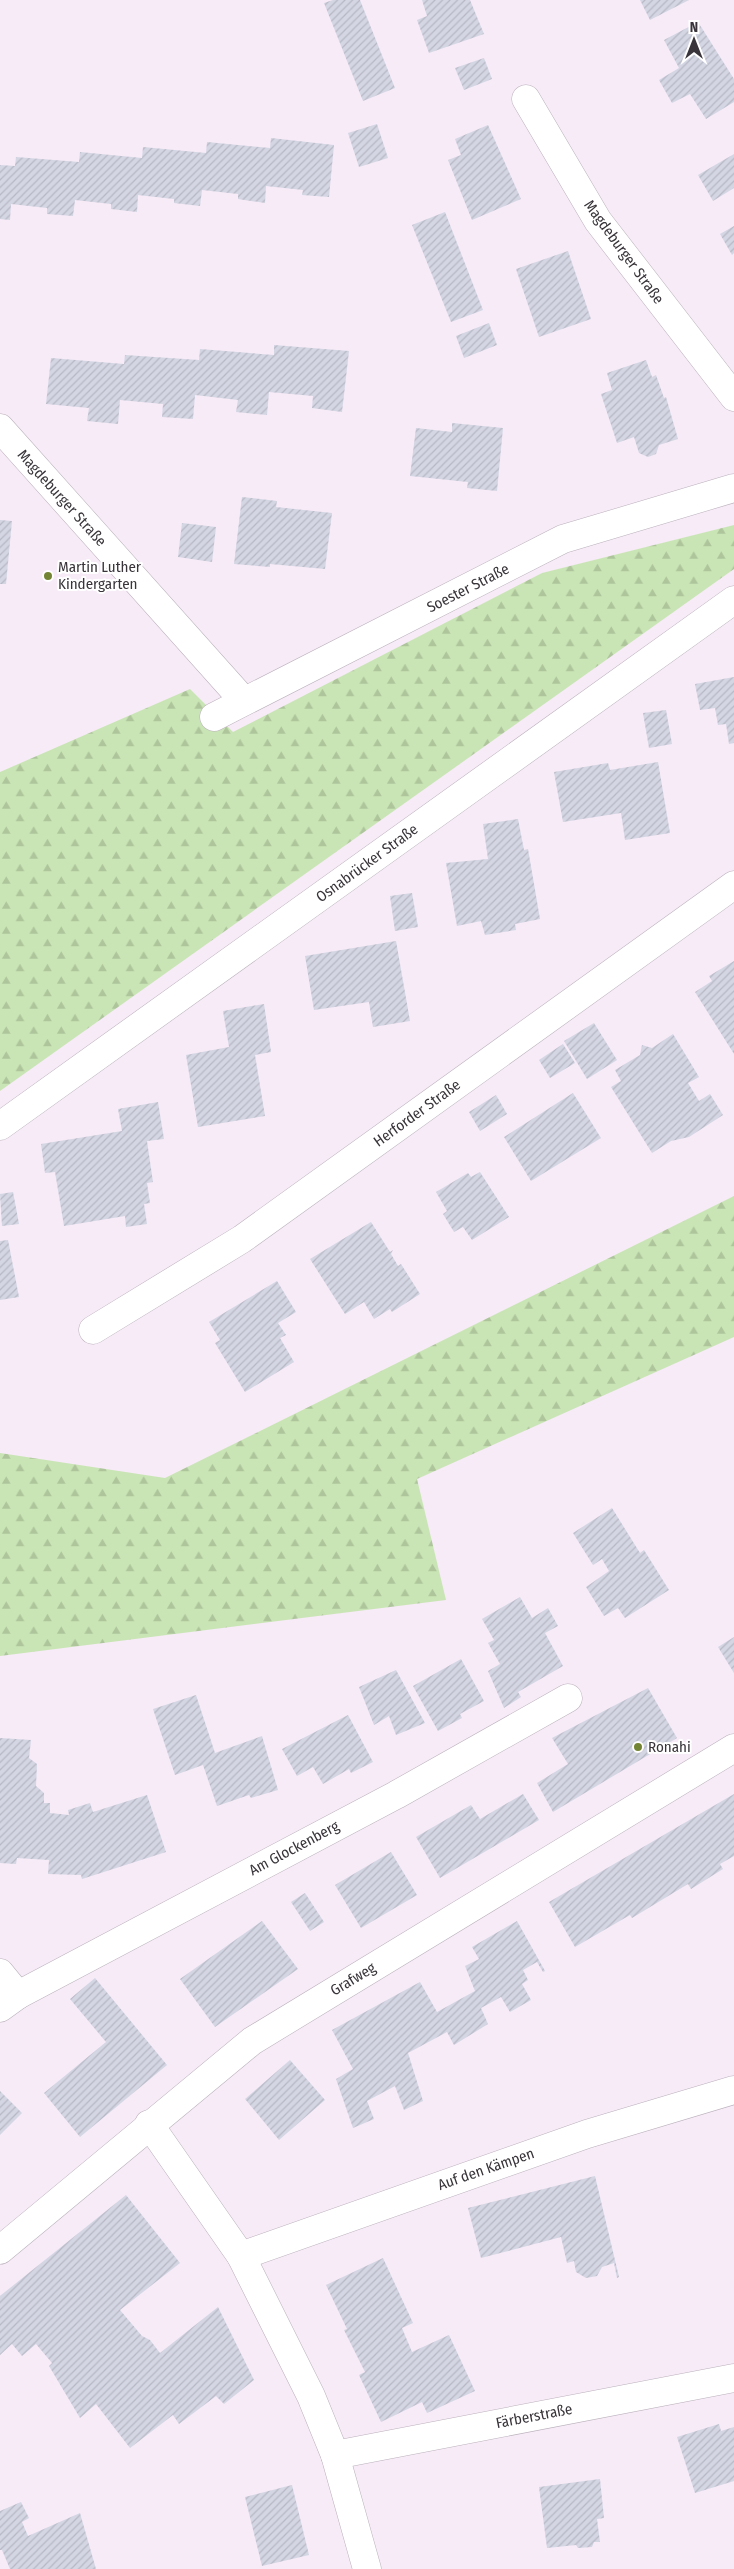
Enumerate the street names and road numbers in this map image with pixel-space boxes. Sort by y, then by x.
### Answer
street label: Magdeburger Straße [580,197,668,307]
street label: Magdeburger Straße [14,446,110,550]
street label: Soester Straße [424,560,512,616]
street label: Osnabrücker Straße [313,820,421,906]
street label: Herforder Straße [370,1075,464,1151]
street label: Am Glockenberg [246,1817,342,1879]
street label: Grafweg [327,1959,379,1999]
street label: Auf den Kämpen [435,2144,537,2194]
street label: Färberstraße [494,2400,574,2432]

